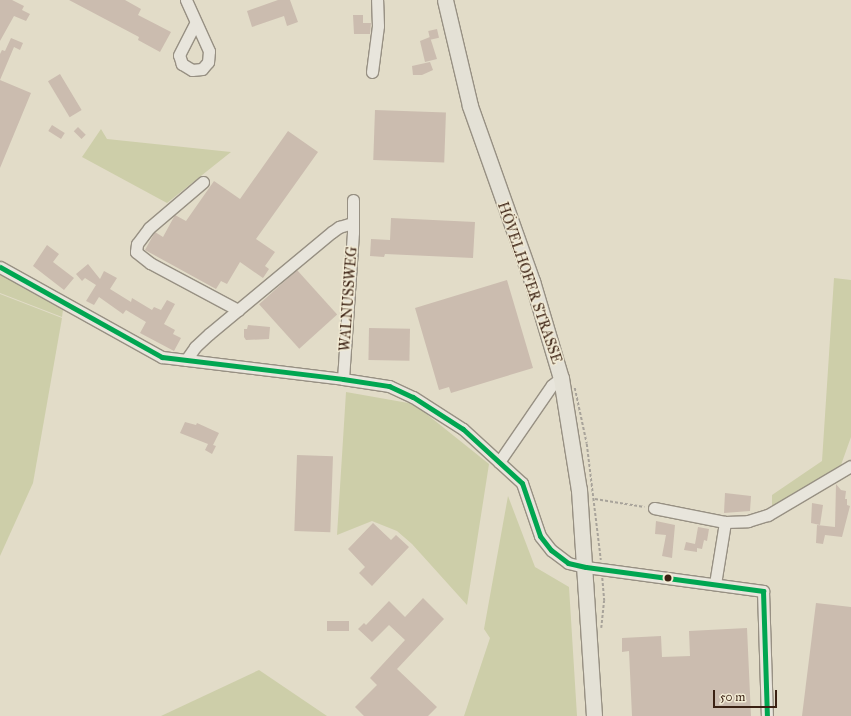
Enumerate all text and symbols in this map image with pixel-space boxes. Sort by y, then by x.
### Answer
street label: HÖVELHOFER STRASSE [493,200,565,366]
street label: WALNUSSWEG [337,246,361,352]
unlabelled marker [663,573,673,583]
scale bar [715,682,779,708]
text: 50 m [720,690,745,704]

